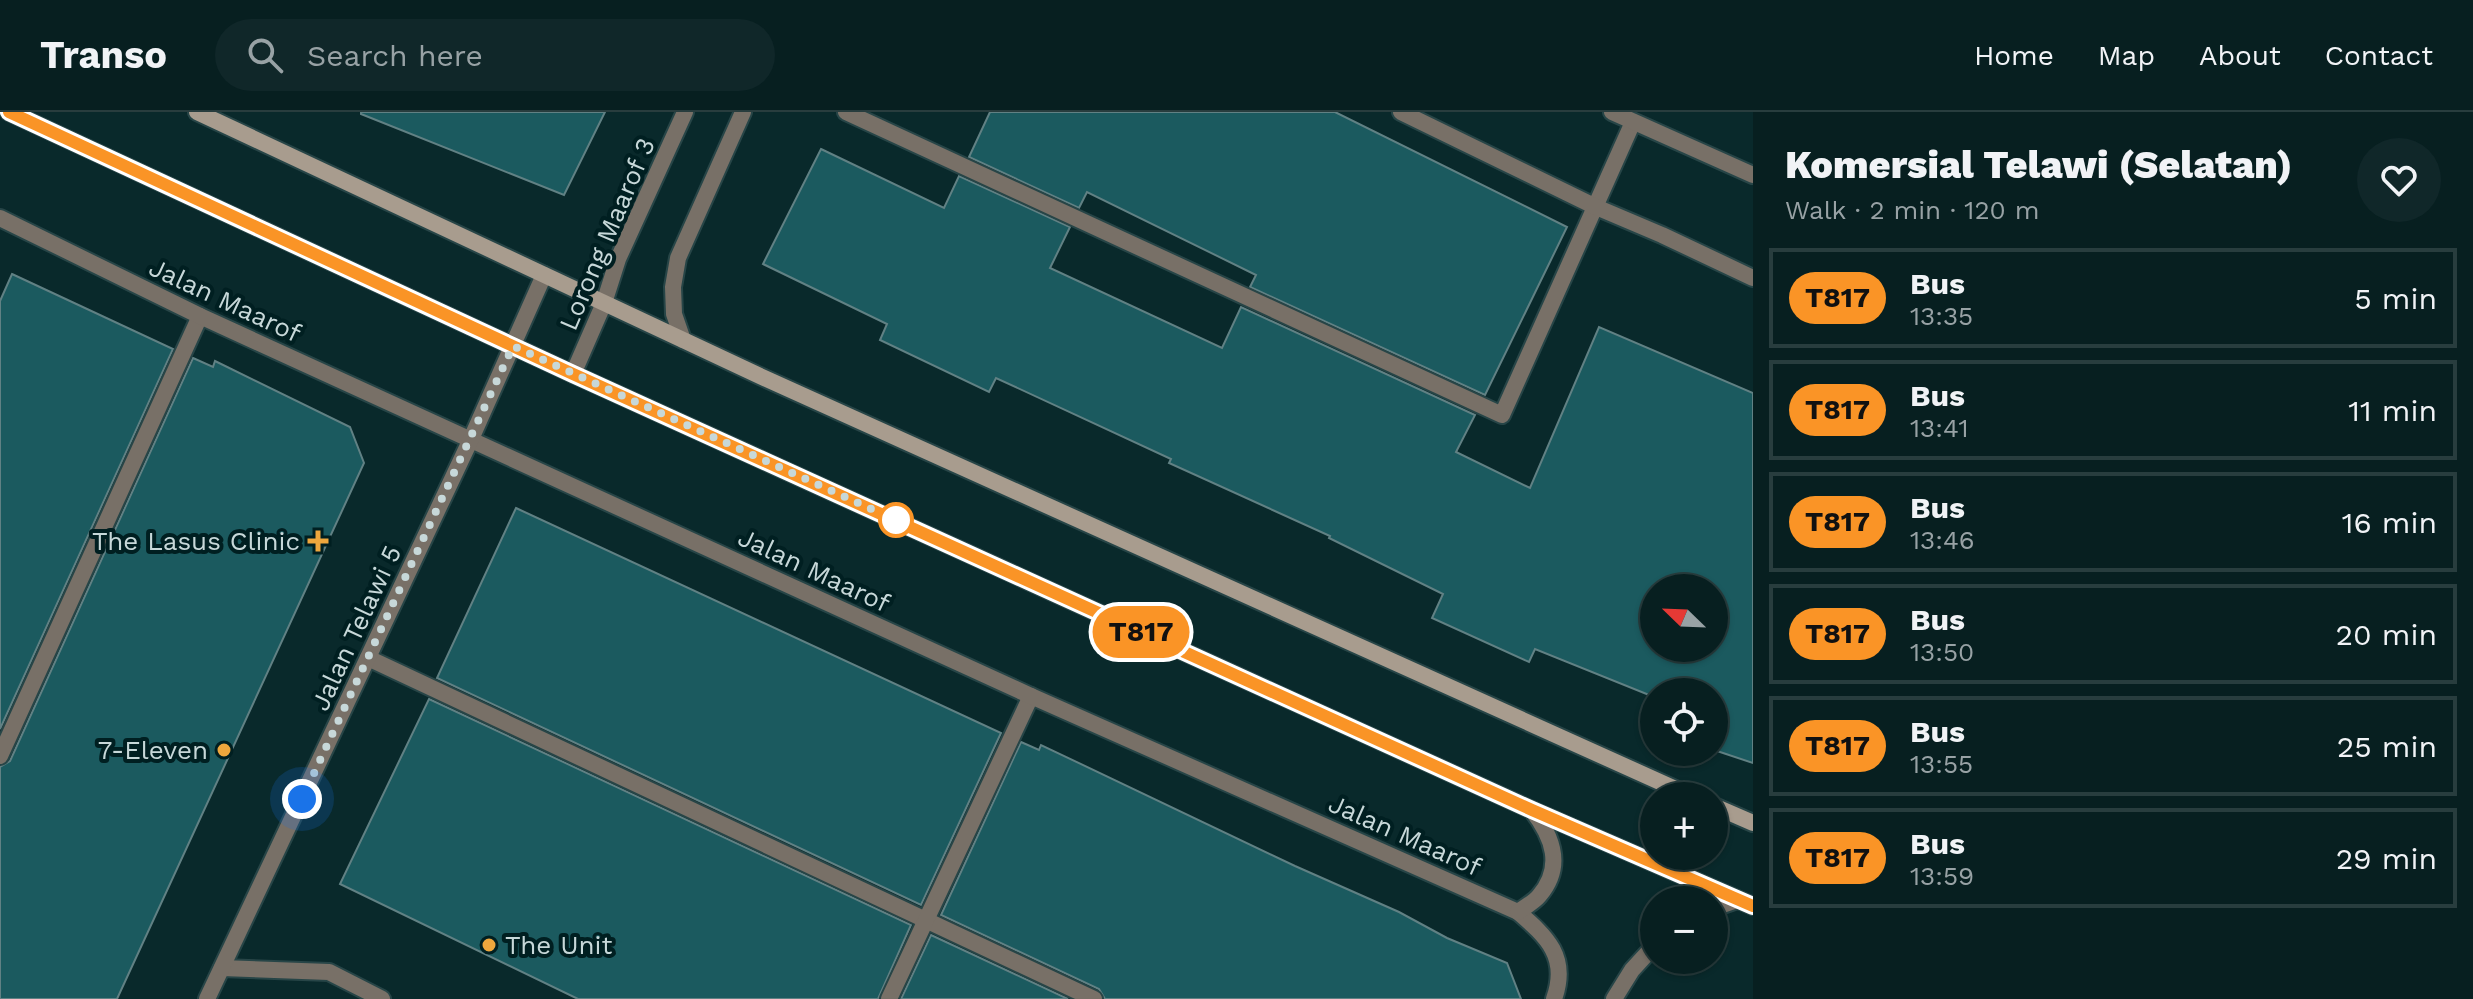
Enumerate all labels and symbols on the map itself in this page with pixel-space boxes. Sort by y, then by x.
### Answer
street label: Lorong Maarof 3 [553,134,661,334]
street label: Jalan Maarof [144,252,306,348]
unlabelled marker [879,503,913,537]
street label: Jalan Maarof [733,522,895,618]
place label: The Lasus Clinic [92,526,300,556]
marker: The Lasus Clinic [307,530,329,552]
street label: Jalan Telawi 5 [305,541,407,715]
north arrow [1640,574,1728,662]
line badge: T817 [1085,606,1197,658]
place label: 7-Eleven [98,735,208,765]
marker: 7-Eleven [215,741,233,759]
your location [282,779,322,819]
street label: Jalan Maarof [1324,788,1486,882]
place label: The Unit [505,930,612,960]
marker: The Unit [480,936,498,954]

